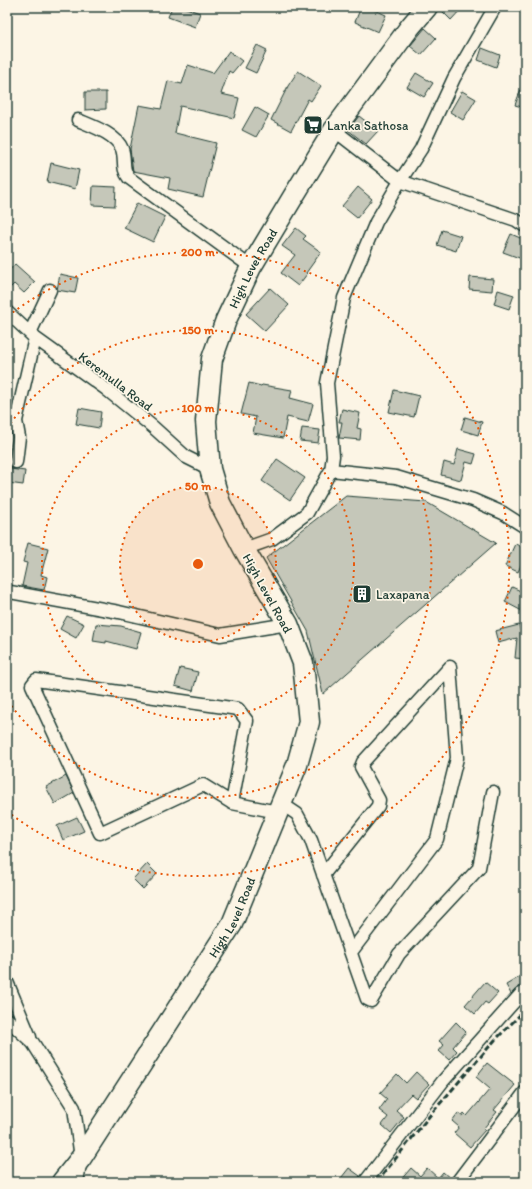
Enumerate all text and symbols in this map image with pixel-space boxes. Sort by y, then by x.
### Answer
supermarket icon: Lanka Sathosa [302,114,324,136]
place label: Lanka Sathosa [327,118,409,133]
street label: High Level Road [226,226,280,311]
text: 200 m [181,245,216,259]
text: 150 m [182,323,215,337]
street label: Keremulla Road [76,349,156,414]
text: 100 m [181,401,215,415]
text: 50 m [185,479,212,493]
street label: High Level Road [240,551,296,635]
centre of rings [191,557,205,571]
building icon: Laxapana [351,583,373,605]
place label: Laxapana [376,587,430,602]
street label: High Level Road [205,875,258,960]

